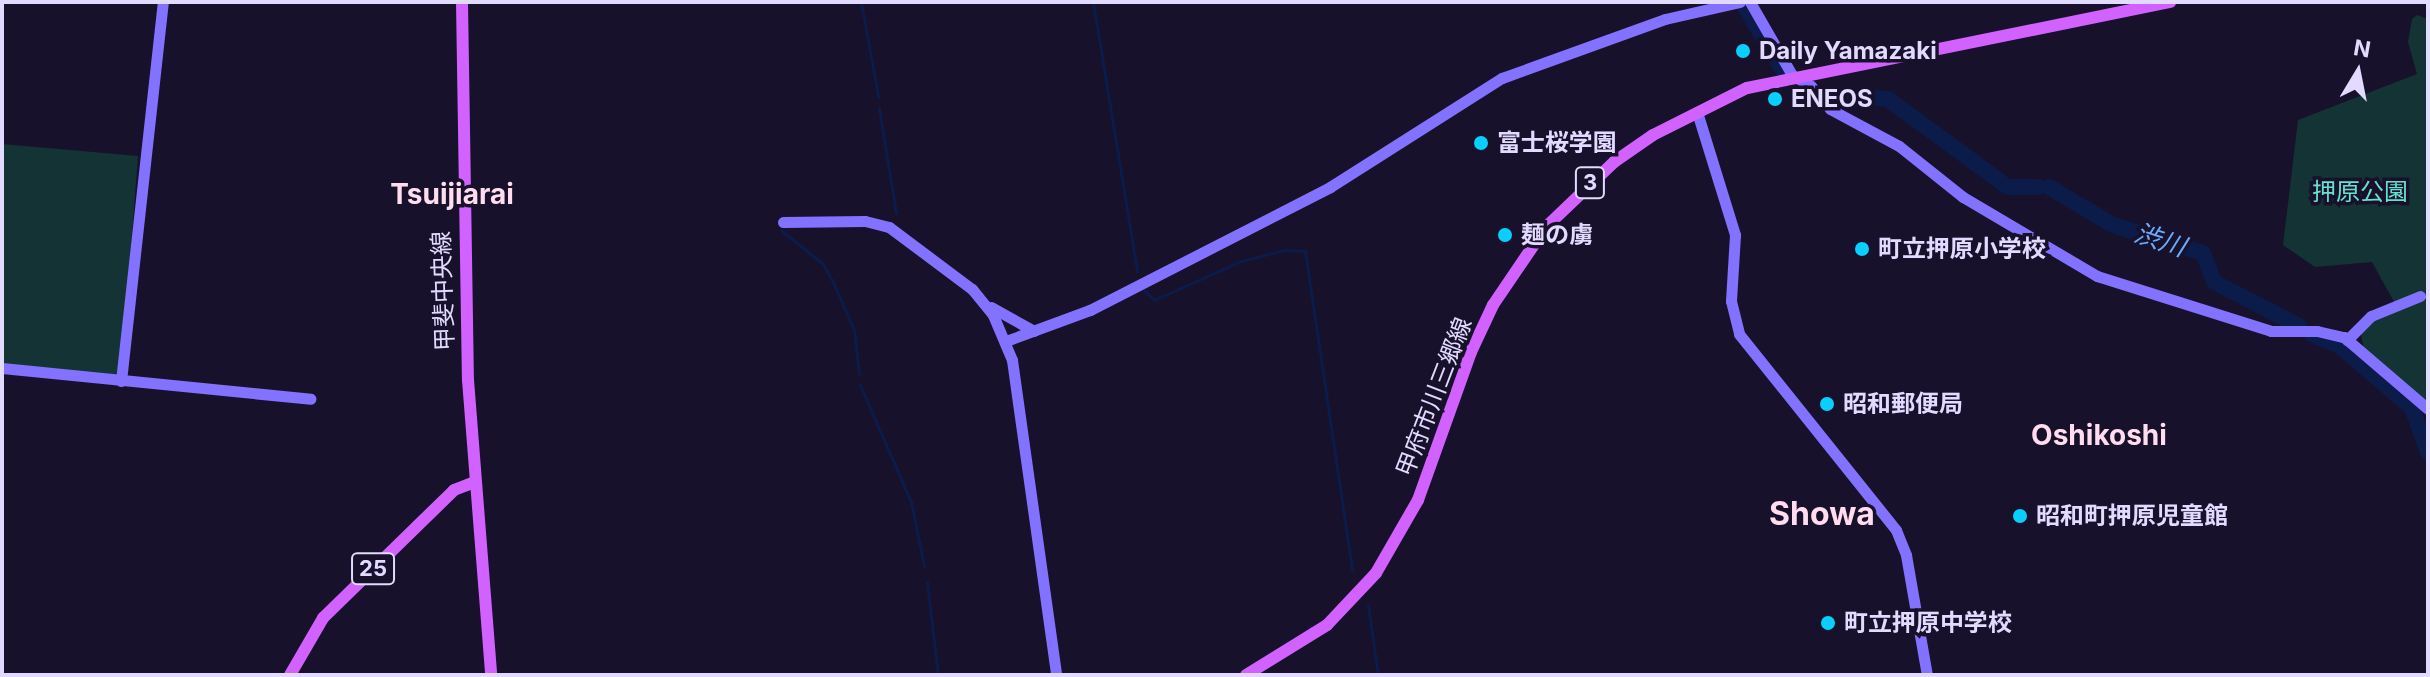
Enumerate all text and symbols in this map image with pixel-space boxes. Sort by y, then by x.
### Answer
north arrow [2318,32,2398,112]
text: N [2352,34,2373,63]
place label: Daily Yamazaki [1759,37,1937,65]
marker: Daily Yamazaki [1734,42,1752,60]
place label: ENEOS [1791,85,1873,113]
marker: ENEOS [1766,90,1784,108]
place label: 富士桜学園 [1497,129,1617,157]
marker: 富士桜学園 [1472,134,1490,152]
road number: 3 [1574,165,1606,201]
district label: Tsuijiarai [390,177,514,211]
park label: 押原公園 [2312,178,2408,206]
water label: 渋川 [2130,217,2190,263]
place label: 麺の虜 [1521,221,1593,249]
marker: 麺の虜 [1496,226,1514,244]
street label: 甲斐中央線 [427,231,459,351]
place label: 町立押原小学校 [1878,235,2046,263]
marker: 町立押原小学校 [1853,240,1871,258]
street label: 甲府市川三郷線 [1390,313,1478,481]
place label: 昭和郵便局 [1843,390,1963,418]
marker: 昭和郵便局 [1818,395,1836,413]
district label: Oshikoshi [2031,418,2167,452]
district label: Showa [1769,495,1875,533]
place label: 昭和町押原児童館 [2036,502,2228,530]
marker: 昭和町押原児童館 [2011,507,2029,525]
road number: 25 [351,551,395,587]
place label: 町立押原中学校 [1844,609,2012,637]
marker: 町立押原中学校 [1819,614,1837,632]

